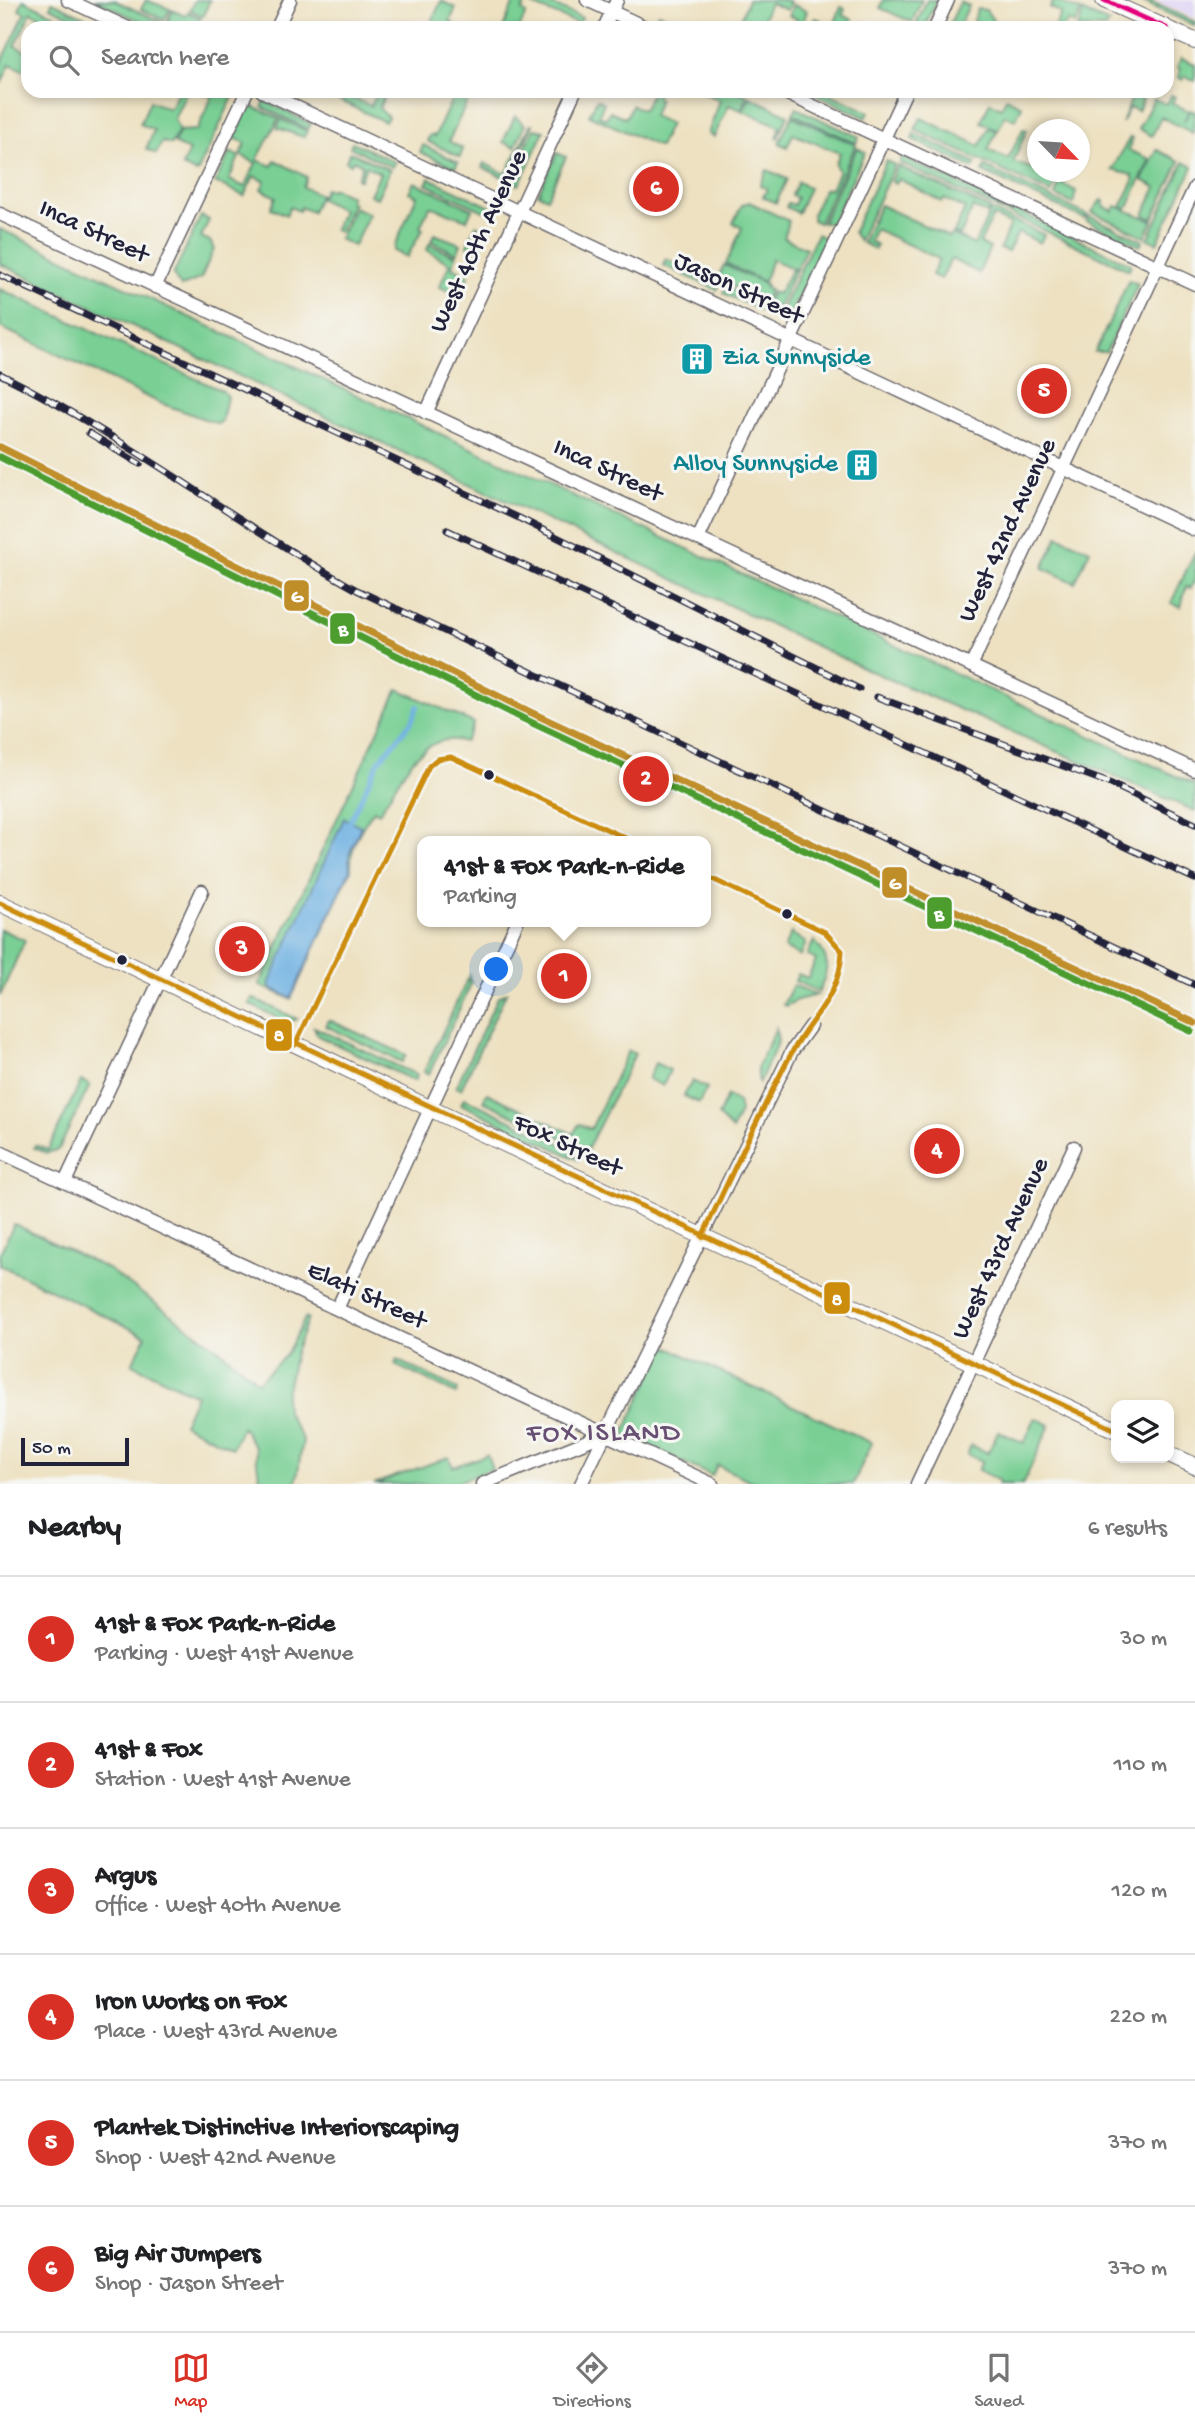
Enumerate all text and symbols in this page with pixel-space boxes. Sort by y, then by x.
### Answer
search box [21,21,1174,98]
icon: search [45,41,83,79]
text: Search here [101,44,229,75]
north arrow [1027,119,1090,182]
street label: West 40th Avenue [424,145,536,338]
pin: 6 [633,163,679,215]
street label: Inca Street [33,194,155,273]
street label: Jason Street [668,247,810,334]
building icon: Zia Sunnyside [678,340,716,378]
place label: Zia Sunnyside [722,344,871,375]
pin: 5 [1021,365,1067,417]
street label: Inca Street [547,433,669,512]
street label: West 42nd Avenue [953,434,1065,628]
building icon: Alloy Sunnyside [843,446,881,484]
place label: Alloy Sunnyside [673,450,839,481]
line badge: G [283,579,310,612]
text: G [291,587,304,610]
line badge: B [329,612,356,645]
text: B [337,620,349,643]
pin: 2 [623,753,669,805]
unlabelled marker [482,768,496,782]
popup [417,836,711,927]
text: 41st & Fox Park-n-Ride [444,853,684,884]
line badge: G [881,866,908,899]
text: G [889,874,902,897]
text: Parking [444,884,517,911]
line badge: B [926,896,953,930]
text: B [933,905,945,928]
unlabelled marker [780,907,794,921]
pin: 3 [219,923,265,975]
pin: 1 [541,950,587,1002]
your location [479,952,513,986]
unlabelled marker [115,953,129,967]
line badge: 8 [265,1018,293,1052]
text: 8 [274,1026,285,1049]
street label: Fox Street [507,1108,628,1187]
pin: 4 [914,1125,960,1177]
street label: West 43rd Avenue [946,1153,1058,1345]
street label: Elati Street [301,1256,433,1339]
line badge: 8 [823,1281,851,1315]
text: 8 [832,1290,843,1313]
map controls [1111,1400,1174,1463]
button: layers [1111,1400,1174,1463]
district label: FOX ISLAND [525,1418,682,1451]
scale bar [21,1435,130,1467]
text: 50 m [32,1438,71,1461]
text: Nearby [28,1512,121,1547]
text: 6 results [1088,1516,1167,1543]
text: 41st & Fox Park-n-Ride [95,1610,335,1641]
text: 1 [46,1626,56,1653]
text: 30 m [1120,1626,1167,1653]
text: Parking · West 41st Avenue [95,1641,353,1668]
text: 41st & Fox [95,1736,203,1767]
text: 2 [45,1752,57,1779]
text: 110 m [1114,1752,1167,1779]
text: Station · West 41st Avenue [95,1767,351,1794]
text: Argus [95,1862,156,1893]
text: 3 [45,1878,57,1905]
text: 120 m [1112,1878,1167,1905]
text: Office · West 40th Avenue [95,1893,341,1920]
text: Iron Works on Fox [95,1988,287,2019]
text: 4 [46,2004,56,2031]
text: 220 m [1110,2004,1167,2031]
text: Place · West 43rd Avenue [95,2019,337,2046]
text: Plantek Distinctive Interiorscaping [95,2114,459,2145]
text: 5 [45,2130,57,2157]
text: 370 m [1108,2130,1167,2157]
text: Shop · West 42nd Avenue [95,2145,335,2172]
text: Big Air Jumpers [95,2240,261,2271]
text: 6 [45,2256,57,2283]
text: 370 m [1108,2256,1167,2283]
text: Shop · Jason Street [95,2271,282,2298]
tab: Map [172,2349,210,2414]
tab: Directions [554,2349,631,2414]
tab: Saved [974,2349,1023,2414]

